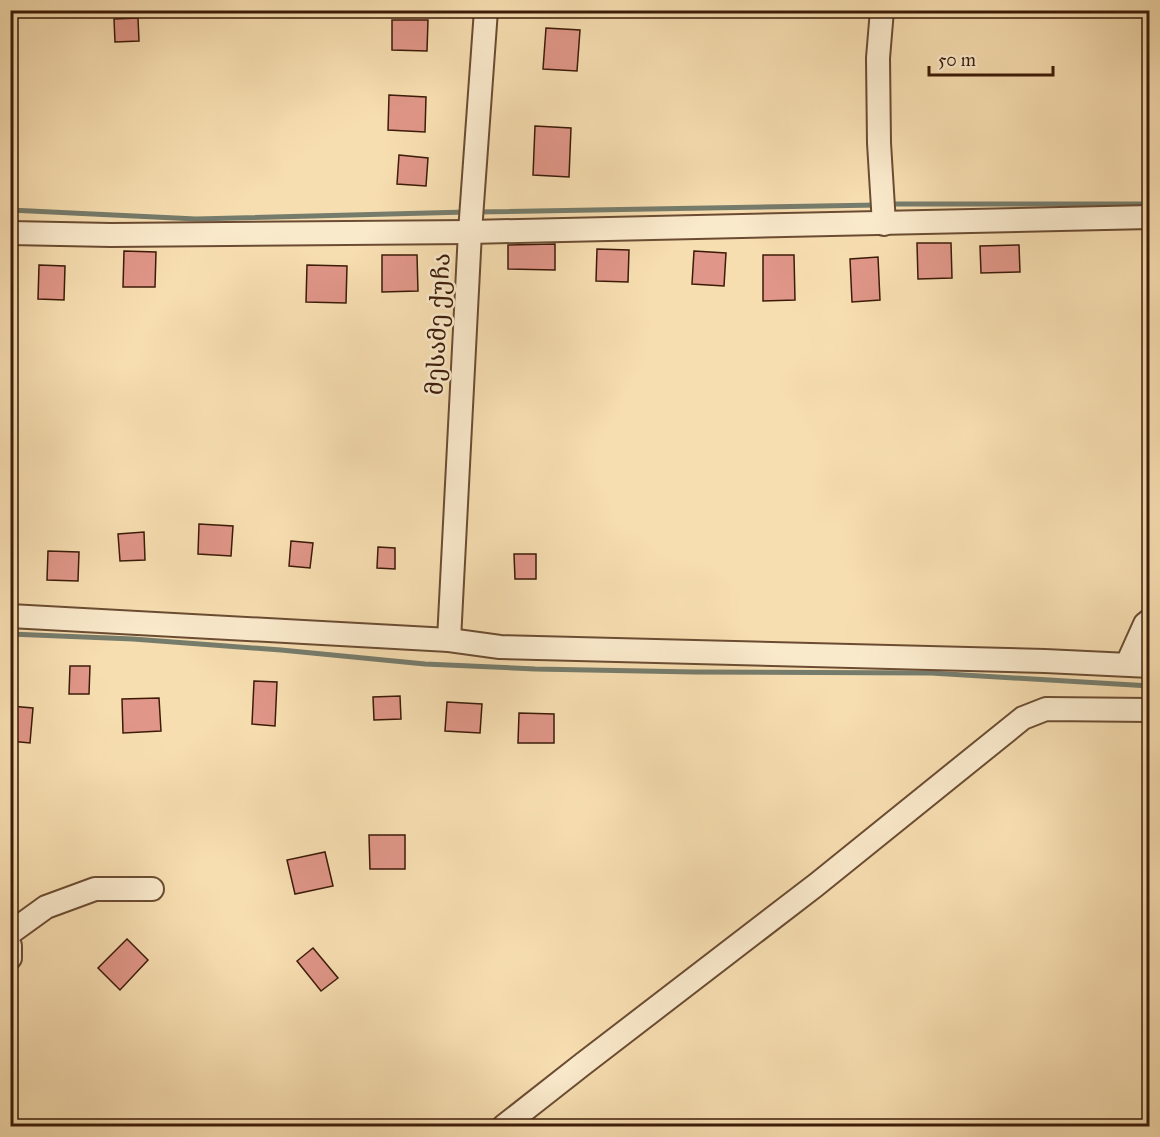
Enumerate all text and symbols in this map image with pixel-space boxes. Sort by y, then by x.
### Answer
scale bar [929,39,1054,77]
text: 50 m [938,49,976,71]
street label: მესამე ქუჩა [419,252,457,396]

